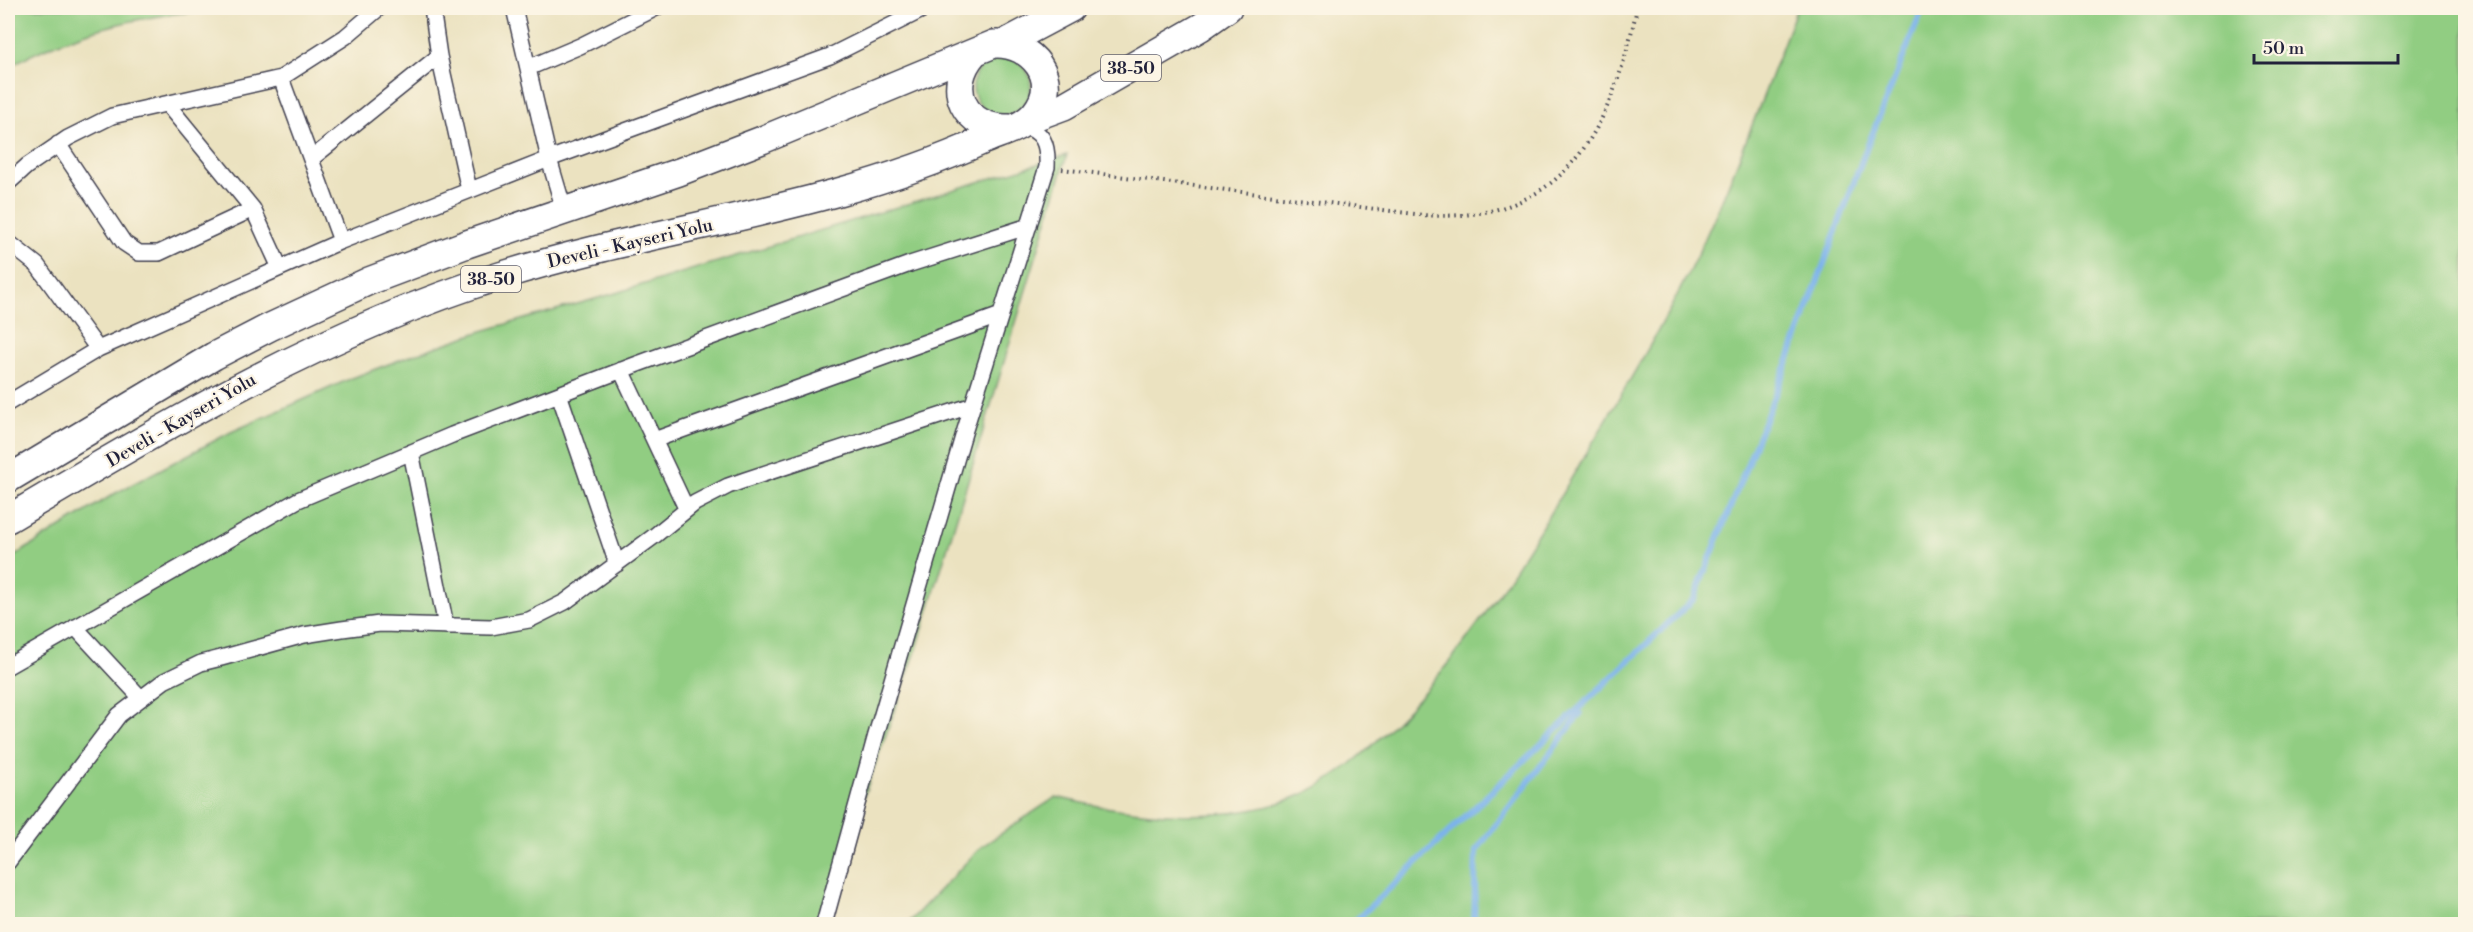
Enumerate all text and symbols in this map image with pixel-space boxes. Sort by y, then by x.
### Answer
scale bar [2254,27,2398,65]
text: 50 m [2263,37,2305,60]
road number: 38-50 [1101,55,1161,81]
street label: Develi - Kayseri Yolu [545,213,716,274]
road number: 38-50 [461,266,521,292]
street label: Develi - Kayseri Yolu [102,368,261,473]

